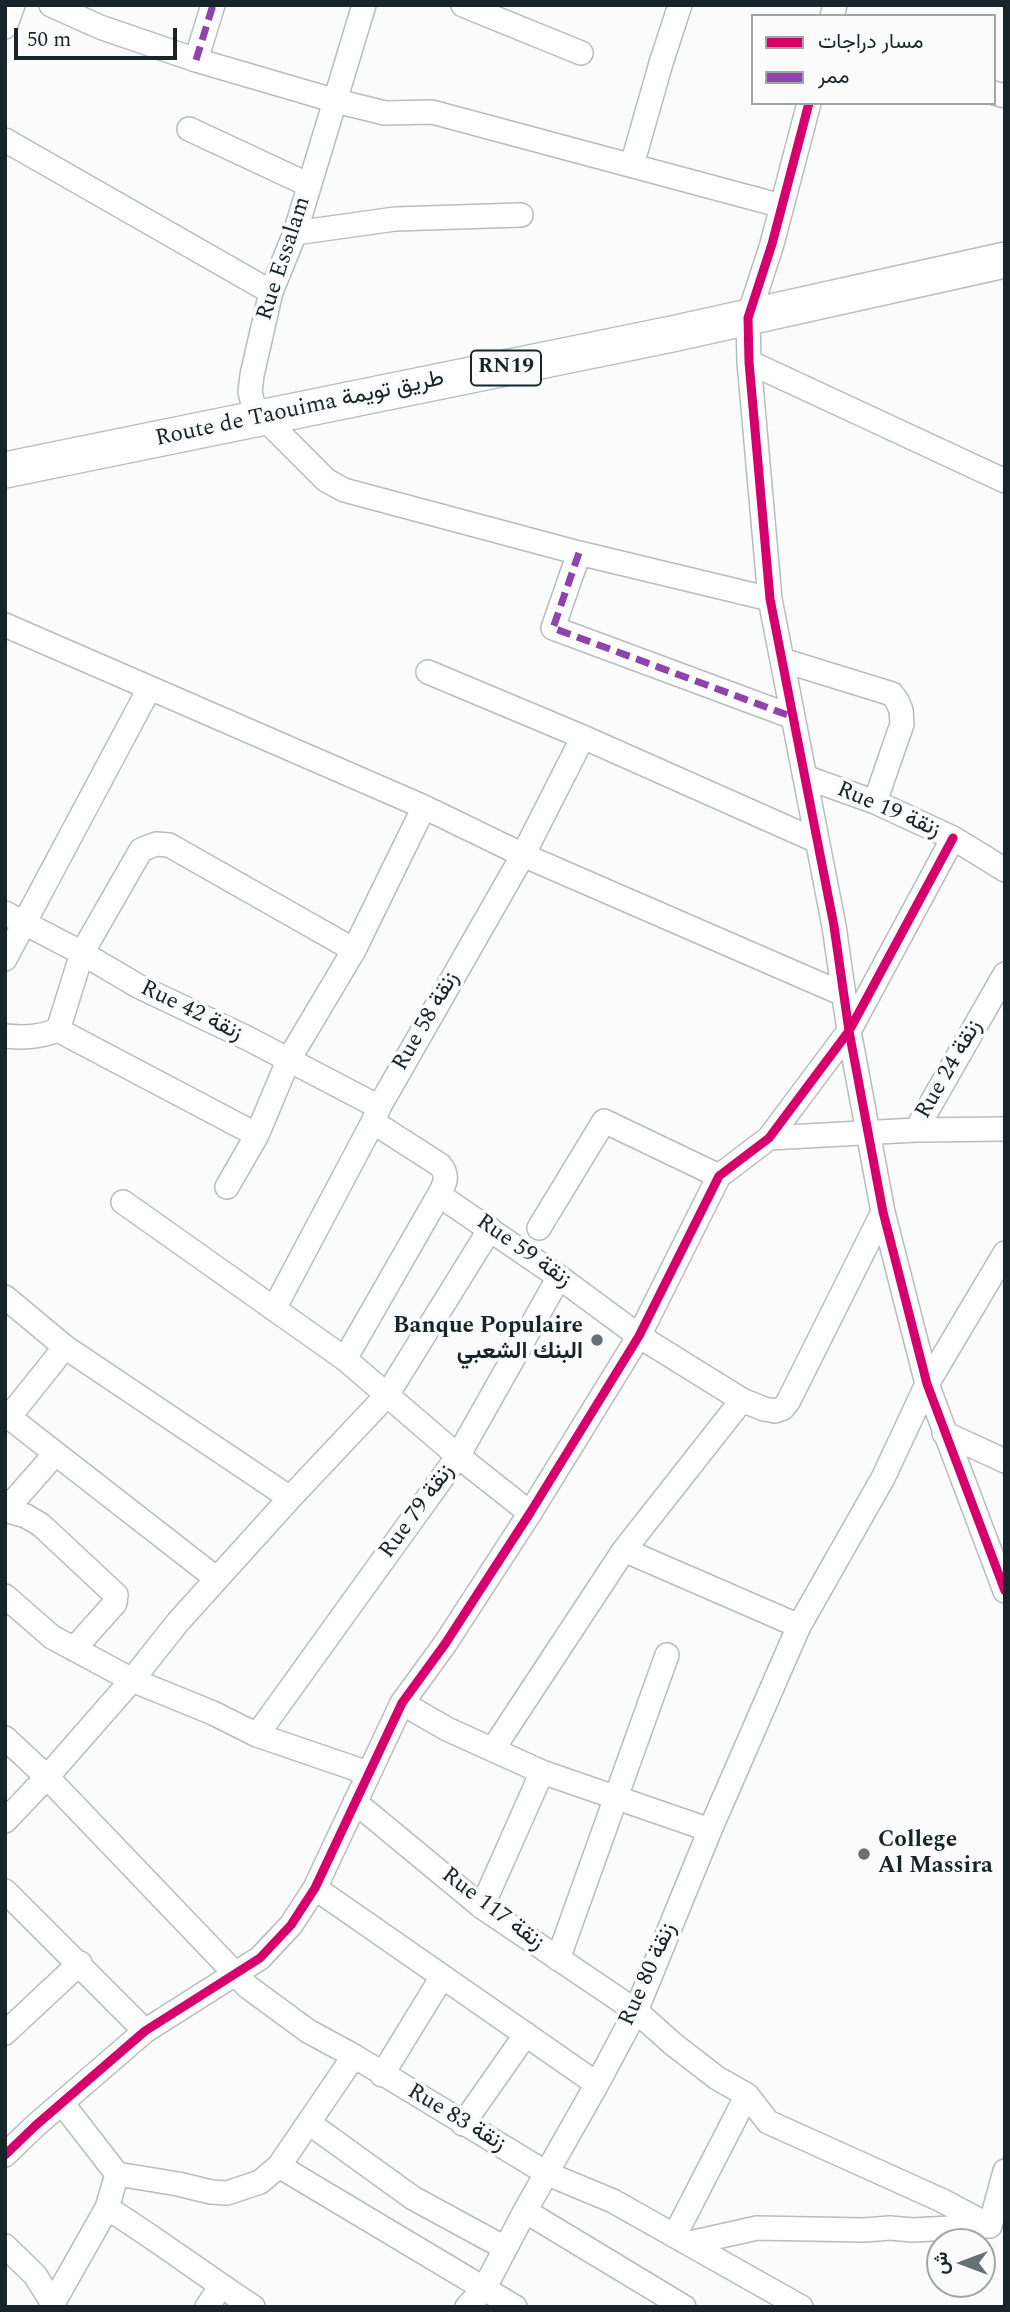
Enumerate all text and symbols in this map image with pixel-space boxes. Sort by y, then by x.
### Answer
scale bar [18,14,180,58]
legend [751,14,996,105]
text: 50 m [27,24,71,56]
text: مسار دراجات [818,26,923,58]
text: ممر [818,61,849,93]
street label: Rue Essalam [252,194,318,324]
road number: RN19 [471,350,541,386]
street label: Route de Taouima طريق تويمة [153,366,447,454]
street label: Rue 19 زنقة [832,777,944,845]
street label: Rue 58 زنقة [388,967,466,1077]
street label: Rue 42 زنقة [136,975,246,1049]
street label: Rue 24 زنقة [911,1015,989,1125]
street label: Rue 59 زنقة [470,1209,576,1295]
place label: Banque Populaire البنك الشعبي [393,1313,583,1367]
marker: Banque Populaire البنك الشعبي [589,1332,605,1348]
street label: Rue 79 زنقة [375,1459,461,1565]
place label: College Al Massira [878,1827,993,1881]
marker: College Al Massira [856,1846,872,1862]
street label: Rue 117 زنقة [435,1862,549,1958]
street label: Rue 80 زنقة [614,1919,684,2031]
street label: Rue 83 زنقة [402,2079,510,2159]
north arrow [926,2228,996,2298]
text: ش [927,2252,956,2274]

